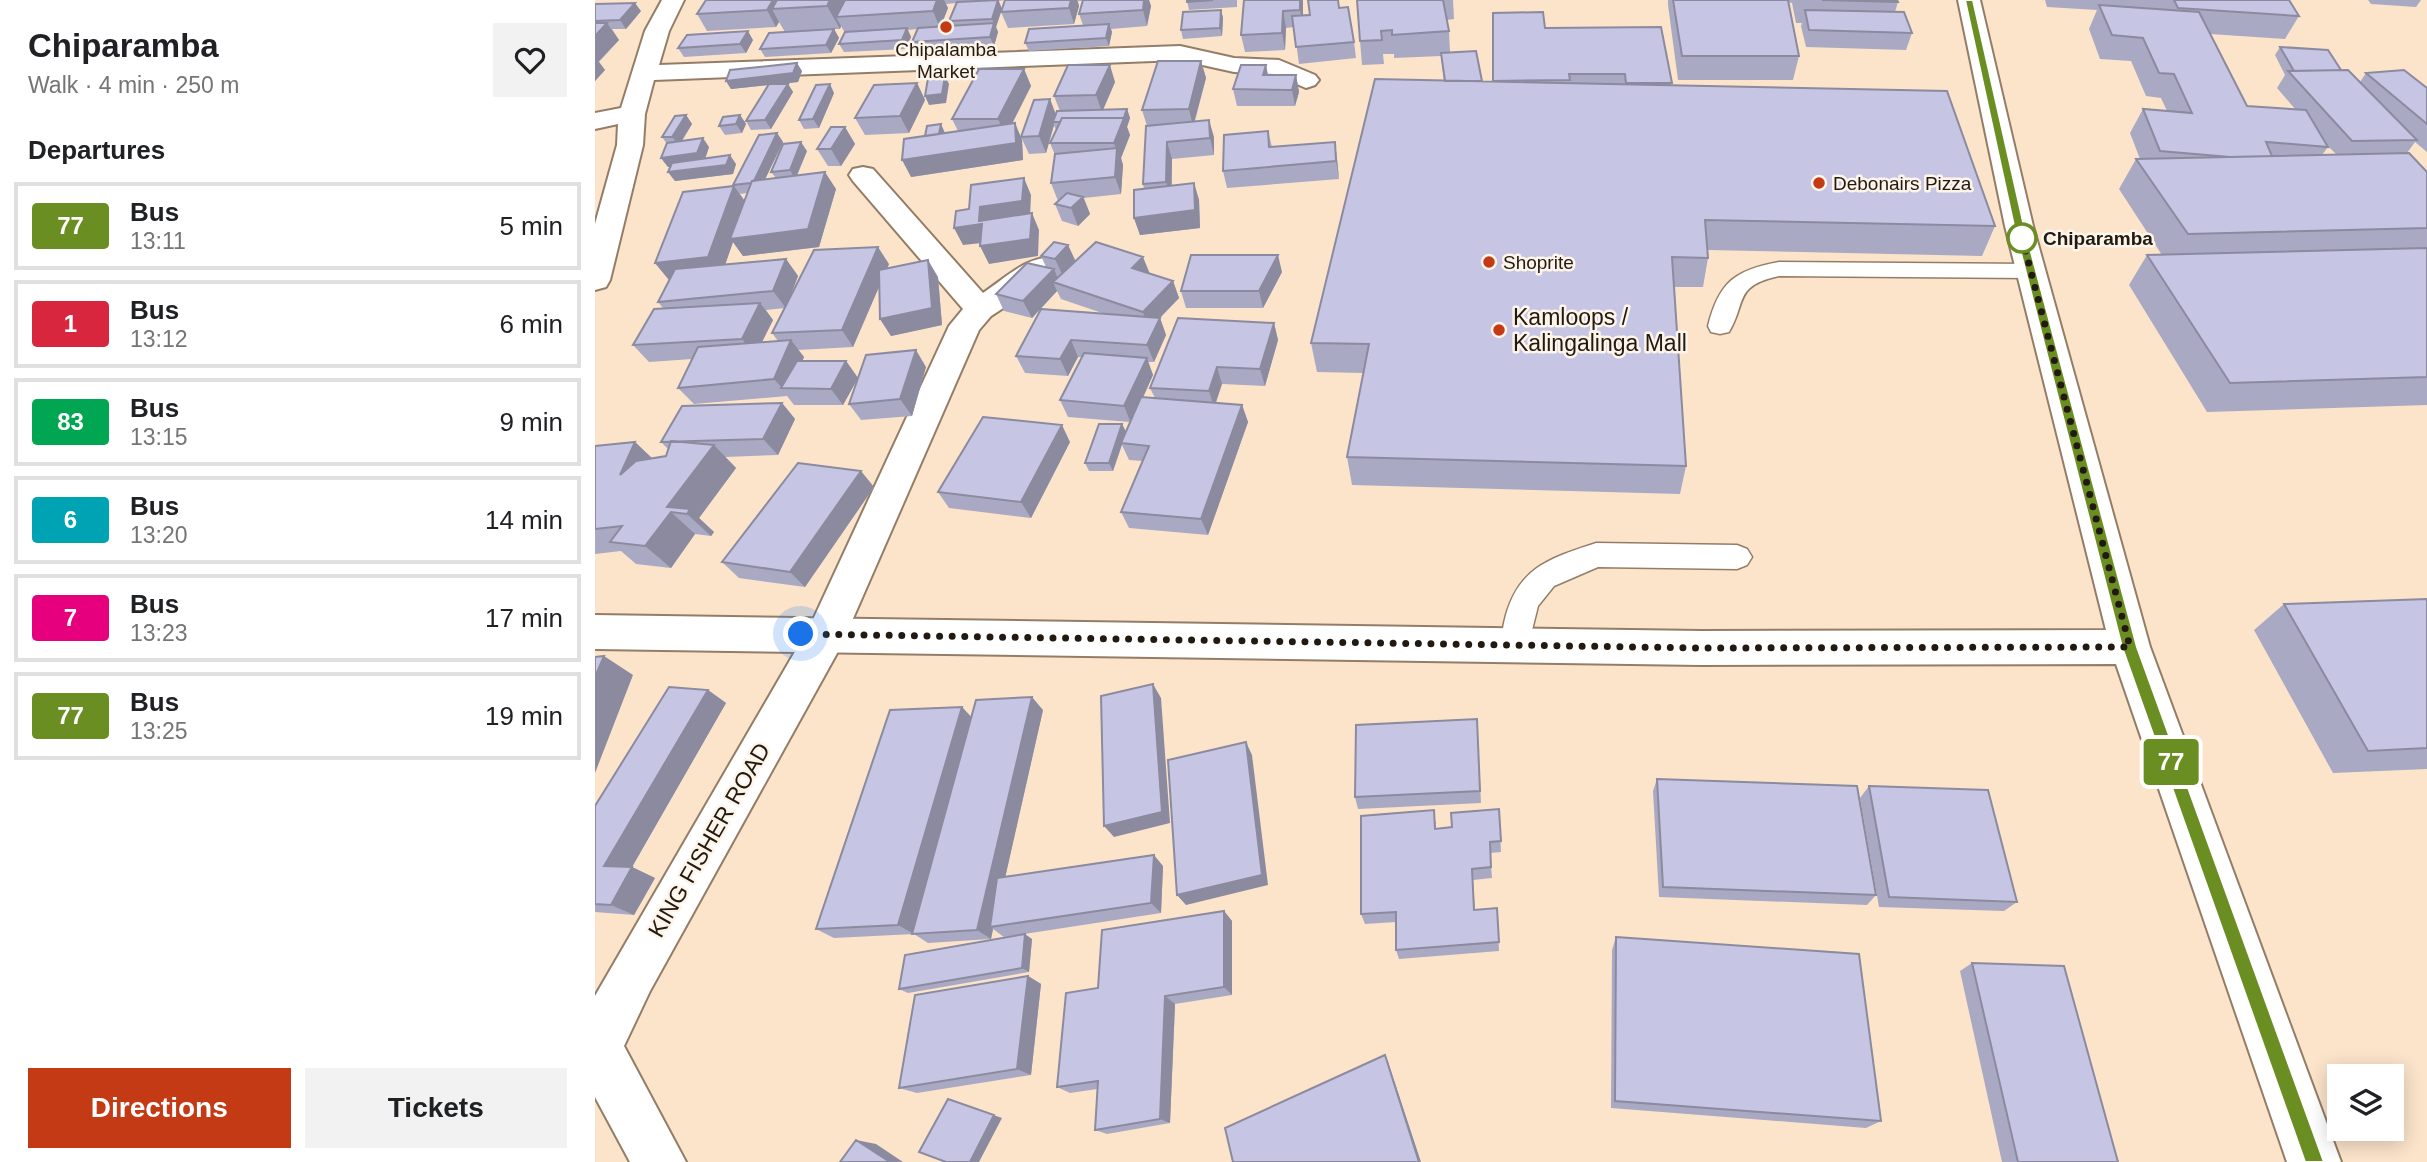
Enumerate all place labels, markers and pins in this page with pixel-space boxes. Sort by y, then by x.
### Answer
marker: Chipalamba Market [938,19,954,35]
place label: Chipalamba Market [895,39,997,82]
place label: Debonairs Pizza [1833,173,1972,194]
marker: Debonairs Pizza [1811,175,1827,191]
marker: Chiparamba [2007,223,2037,253]
place label: Chiparamba [2043,228,2153,249]
place label: Shoprite [1503,252,1574,273]
marker: Shoprite [1481,254,1497,270]
place label: Kamloops / Kalingalinga Mall [1513,304,1687,356]
marker: Kamloops / Kalingalinga Mall [1491,322,1507,338]

